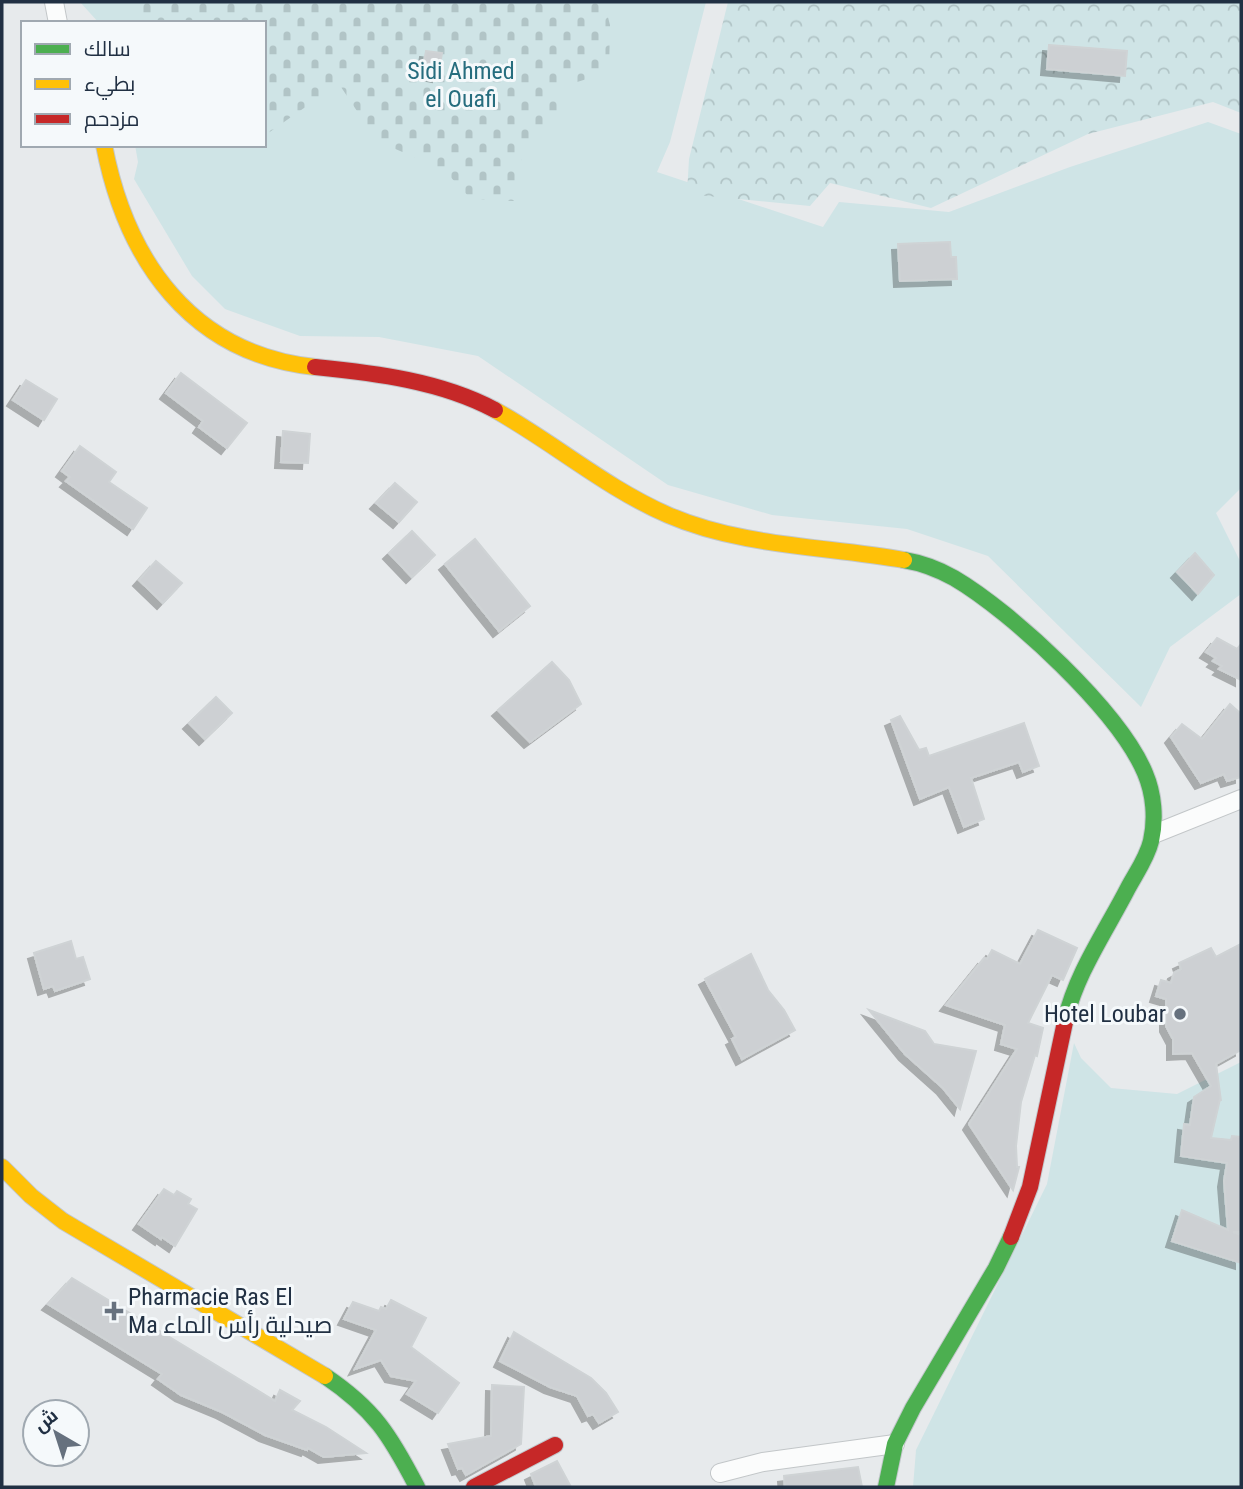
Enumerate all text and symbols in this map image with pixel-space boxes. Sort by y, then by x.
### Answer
legend [21,21,266,147]
text: سالك [84,37,131,61]
park label: Sidi Ahmed el Ouafi [407,57,515,113]
text: بطيء [84,72,135,100]
text: مزدحم [84,107,139,133]
place label: Hotel Loubar [1044,1000,1166,1028]
marker: Hotel Loubar [1172,1006,1188,1022]
place label: Pharmacie Ras El Ma صيدلية رأس الماء [128,1283,332,1339]
marker: Pharmacie Ras El Ma صيدلية رأس الماء [106,1303,122,1319]
north arrow [21,1398,91,1468]
text: ش [29,1404,62,1437]

